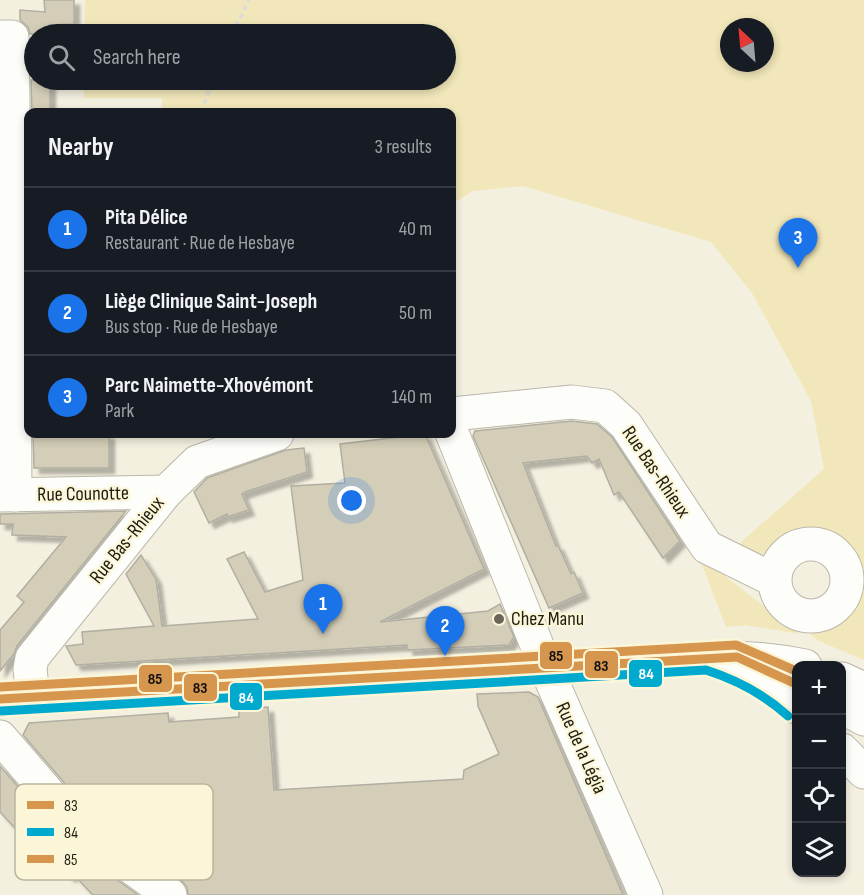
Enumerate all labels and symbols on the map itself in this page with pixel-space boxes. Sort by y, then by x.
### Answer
north arrow [720,18,774,72]
pin: 3 [778,218,818,268]
street label: Rue Bas-Rhieux [617,422,696,523]
street label: Rue Counotte [37,481,129,507]
your location [337,486,366,515]
street label: Rue Bas-Rhieux [85,491,170,589]
pin: 1 [304,584,342,634]
pin: 2 [426,606,464,656]
place label: Chez Manu [511,607,584,631]
marker: Chez Manu [492,612,506,626]
line badge: 85 [539,641,573,670]
text: 85 [549,647,563,666]
line badge: 83 [584,650,619,679]
text: 83 [594,657,608,676]
line badge: 84 [628,659,663,688]
line badge: 85 [138,664,173,693]
text: 84 [638,665,654,684]
text: 85 [148,670,162,689]
line badge: 83 [183,673,218,702]
text: 83 [193,679,207,698]
line badge: 84 [229,682,263,711]
text: 84 [238,689,254,708]
street label: Rue de la Légia [550,699,612,797]
legend [15,784,213,880]
text: 83 [64,797,78,816]
text: 84 [64,824,78,843]
text: 85 [64,851,77,870]

